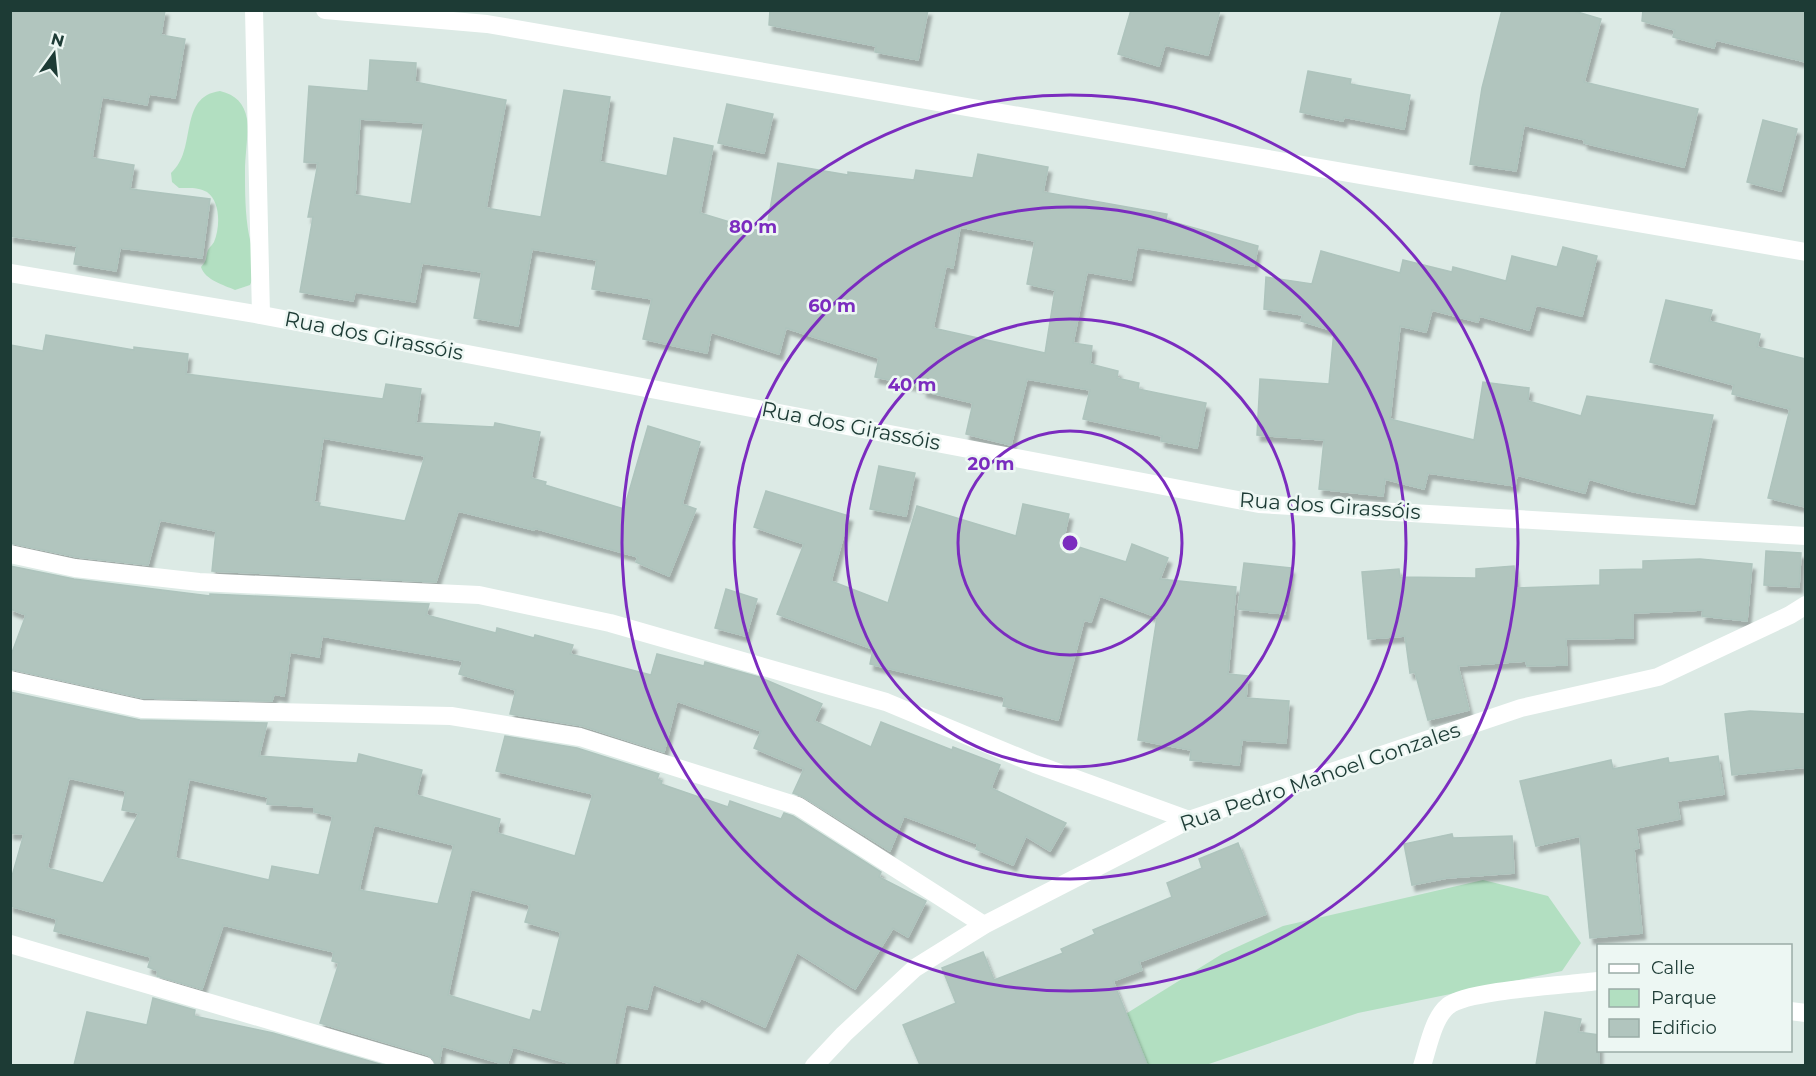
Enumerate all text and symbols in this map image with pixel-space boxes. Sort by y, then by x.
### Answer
north arrow [24,24,84,84]
text: N [49,29,66,51]
text: 80 m [729,216,777,238]
text: 60 m [808,295,856,317]
street label: Rua dos Girassóis [283,306,466,365]
text: 40 m [888,374,936,396]
street label: Rua dos Girassóis [760,396,943,455]
text: 20 m [968,453,1014,475]
street label: Rua dos Girassóis [1239,487,1422,524]
centre of rings [1060,533,1080,553]
street label: Rua Pedro Manoel Gonzales [1176,717,1463,836]
legend [1597,944,1792,1052]
text: Calle [1651,957,1695,979]
text: Parque [1651,987,1717,1009]
text: Edificio [1651,1017,1717,1039]

